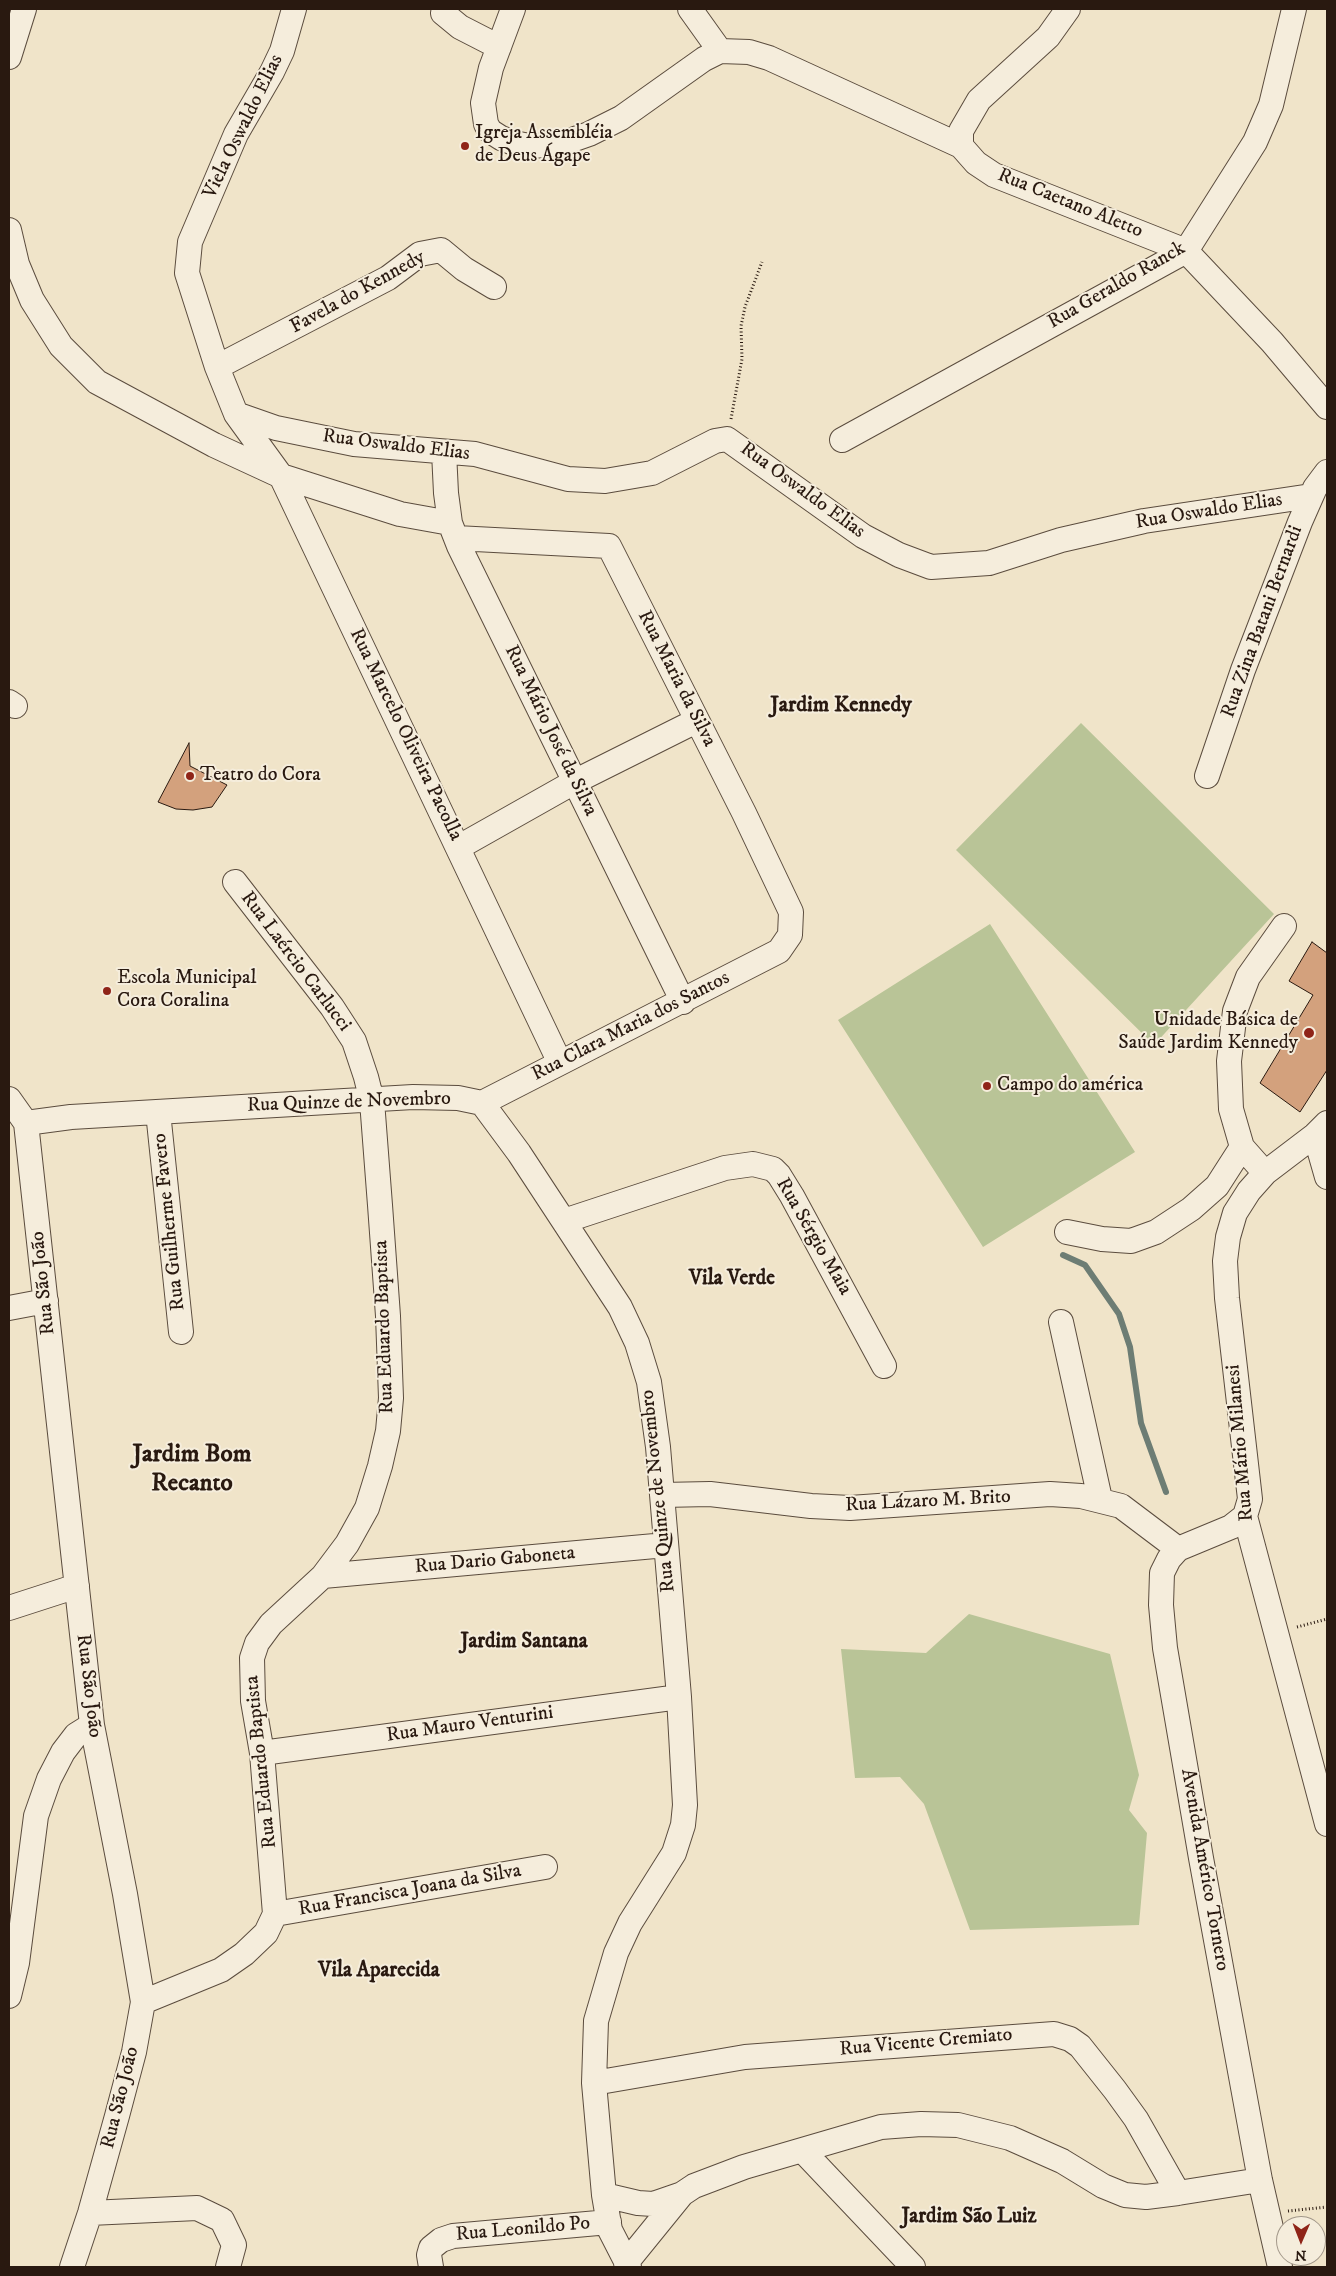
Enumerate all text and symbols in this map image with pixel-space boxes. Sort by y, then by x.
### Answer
street label: Viela Oswaldo Elias [199,51,289,203]
place label: Igreja Assembléia de Deus Ágape [475,122,613,169]
marker: Igreja Assembléia de Deus Ágape [459,140,471,152]
street label: Rua Caetano Aletto [994,164,1146,244]
street label: Rua Geraldo Ranck [1044,237,1190,335]
street label: Favela do Kennedy [286,246,430,340]
street label: Rua Oswaldo Elias [321,425,471,467]
street label: Rua Oswaldo Elias [735,438,869,544]
street label: Rua Oswaldo Elias [1134,489,1284,535]
street label: Rua Zina Batani Bernardi [1217,523,1309,721]
street label: Rua Maria da Silva [631,607,721,751]
street label: Rua Marcelo Oliveira Pacolla [343,625,467,845]
street label: Rua Mário José da Silva [498,642,602,820]
district label: Jardim Kennedy [770,693,912,719]
place label: Teatro do Cora [200,764,321,788]
marker: Teatro do Cora [184,770,196,782]
street label: Rua Laércio Carlucci [235,887,355,1037]
place label: Escola Municipal Cora Coralina [117,967,256,1014]
street label: Rua Clara Maria dos Santos [528,967,734,1087]
marker: Escola Municipal Cora Coralina [101,985,113,997]
place label: Unidade Básica de Saúde Jardim Kennedy [1118,1009,1298,1056]
marker: Unidade Básica de Saúde Jardim Kennedy [1302,1026,1316,1040]
place label: Campo do américa [997,1074,1143,1098]
marker: Campo do américa [981,1080,993,1092]
street label: Rua Quinze de Novembro [247,1087,451,1119]
street label: Rua Guilherme Favero [149,1132,191,1312]
street label: Rua Sérgio Maia [770,1174,856,1300]
street label: Rua São João [27,1230,61,1336]
street label: Rua Eduardo Baptista [370,1240,400,1414]
district label: Vila Verde [689,1267,775,1293]
street label: Rua Mário Milanesi [1222,1363,1260,1523]
street label: Rua Quinze de Novembro [636,1388,682,1594]
district label: Jardim Bom Recanto [132,1441,252,1500]
street label: Rua Lázaro M. Brito [845,1486,1011,1518]
street label: Rua Dario Gaboneta [414,1542,576,1580]
district label: Jardim Santana [460,1630,588,1656]
street label: Rua São João [70,1633,106,1739]
street label: Rua Eduardo Baptista [241,1674,283,1850]
street label: Rua Mauro Venturini [385,1701,555,1749]
street label: Avenida Américo Tornero [1174,1767,1234,1973]
street label: Rua Francisca Joana da Silva [297,1860,523,1922]
district label: Vila Aparecida [318,1959,440,1985]
street label: Rua Vicente Cremiato [839,2023,1013,2063]
street label: Rua São João [97,2045,145,2151]
district label: Jardim São Luiz [901,2205,1037,2231]
street label: Rua Leonildo Po [455,2212,591,2248]
north arrow [1276,2216,1326,2266]
text: N [1295,2246,1307,2264]

